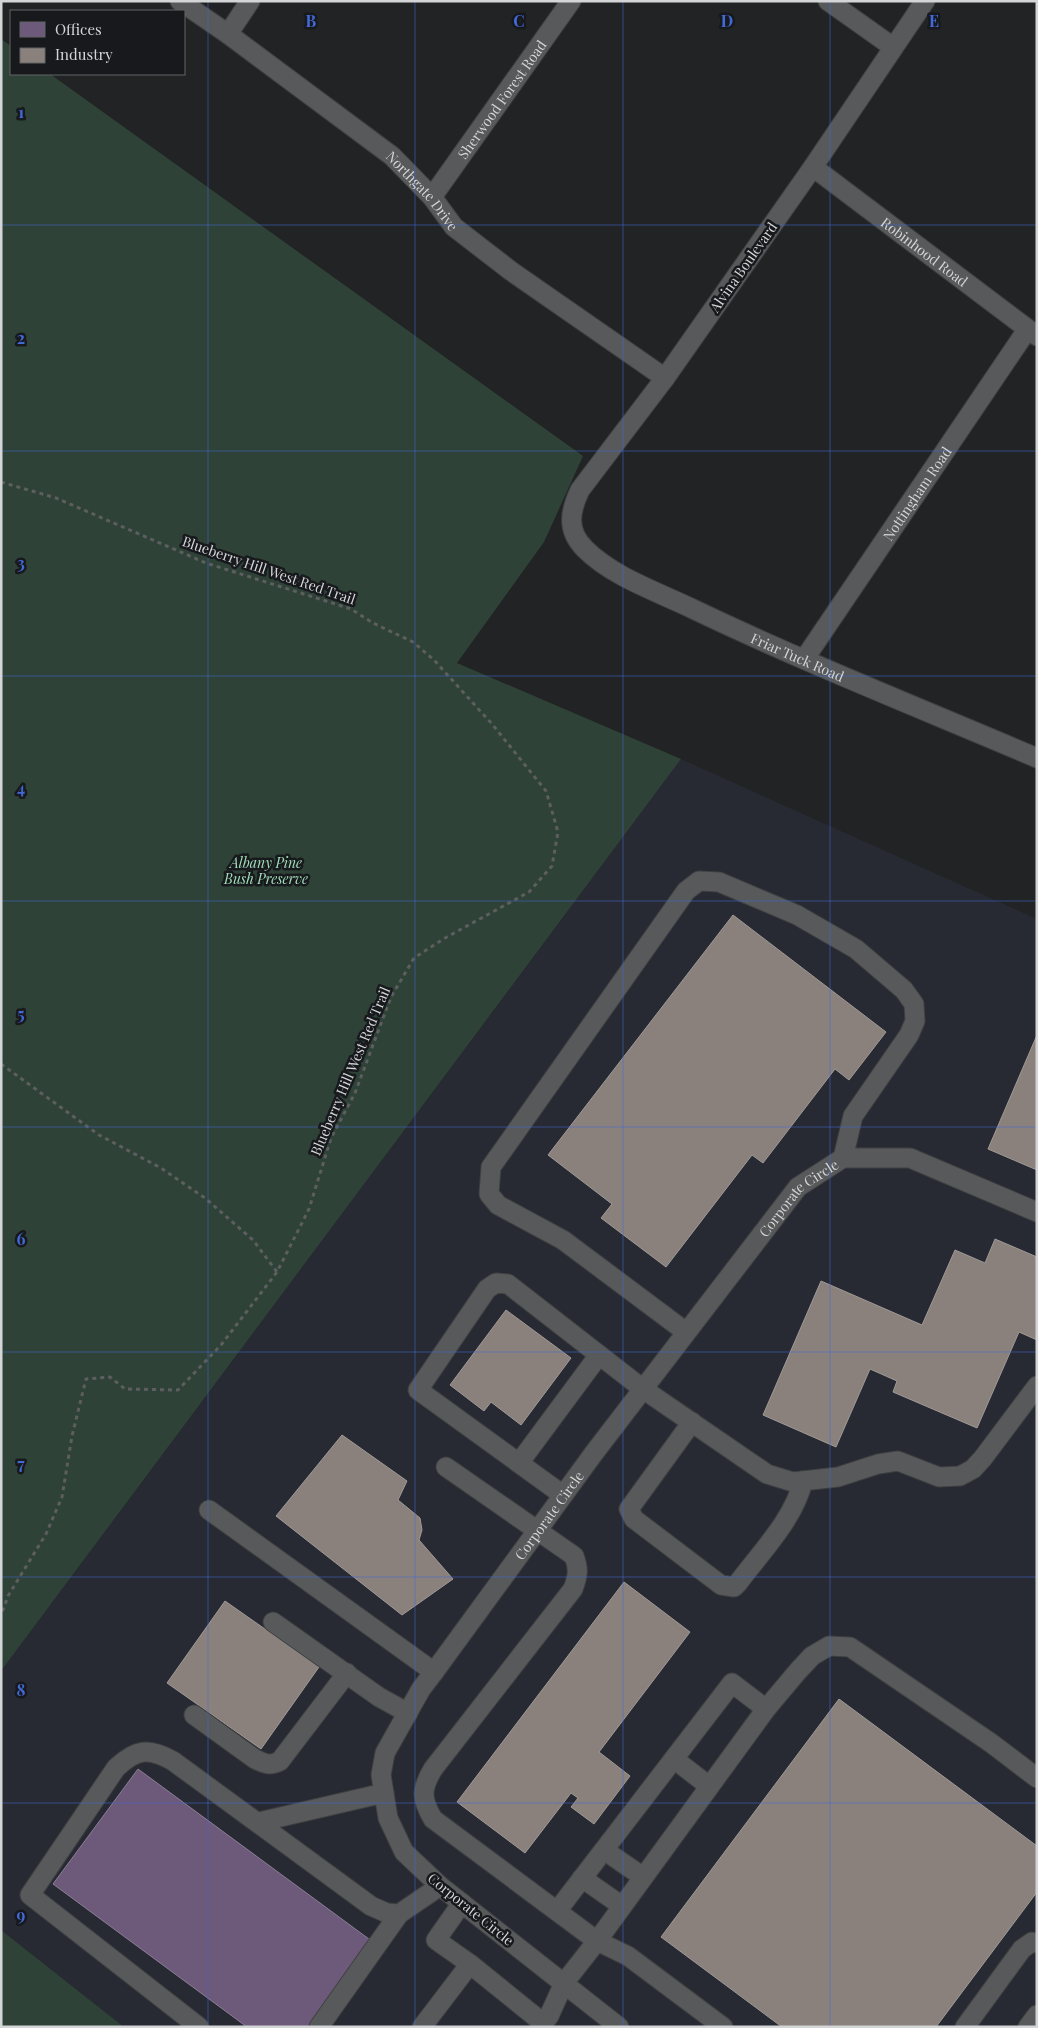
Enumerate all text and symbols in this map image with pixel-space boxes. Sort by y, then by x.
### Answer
legend [10,10,185,75]
text: B [306,10,317,31]
text: C [513,10,525,31]
text: D [721,10,733,31]
text: E [929,10,939,31]
text: Offices [55,19,102,39]
street label: Sherwood Forest Road [453,36,550,162]
text: Industry [55,44,113,64]
text: 1 [18,101,24,122]
street label: Northgate Drive [382,146,463,234]
street label: Robinhood Road [877,212,972,290]
street label: Alvina Boulevard [704,218,781,317]
text: 2 [17,327,25,348]
street label: Nottingham Road [878,443,955,544]
street label: Blueberry Hill West Red Trail [180,531,358,609]
text: 3 [17,552,25,573]
street label: Friar Tuck Road [748,628,847,685]
text: 4 [17,777,25,798]
park label: Albany Pine Bush Preserve [223,853,308,888]
street label: Blueberry Hill West Red Trail [306,984,394,1158]
text: 5 [17,1003,25,1024]
street label: Corporate Circle [754,1154,842,1240]
text: 6 [17,1228,26,1249]
text: 7 [17,1453,25,1474]
street label: Corporate Circle [510,1467,587,1563]
text: 8 [17,1679,26,1700]
street label: Corporate Circle [424,1868,518,1950]
text: 9 [17,1904,26,1925]

